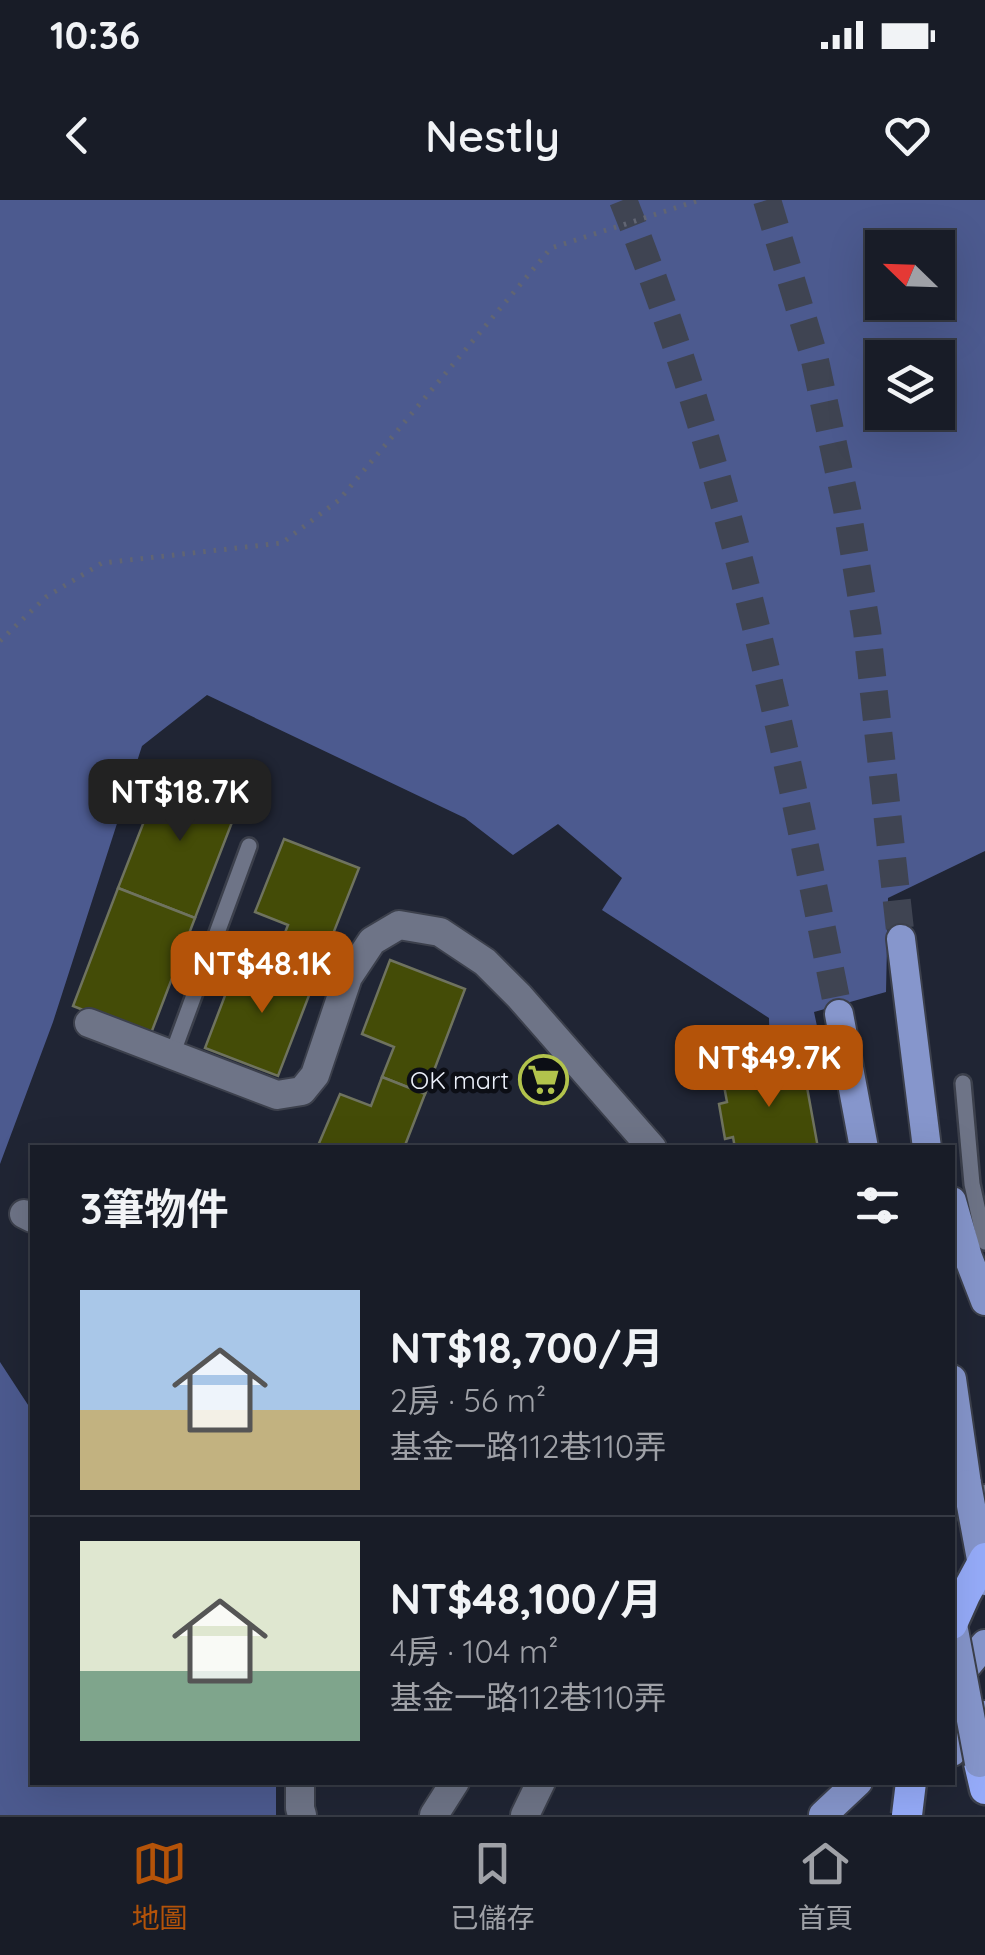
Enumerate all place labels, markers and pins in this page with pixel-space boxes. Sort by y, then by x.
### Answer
pin: NT$18.7K [77,759,283,844]
pin: NT$48.1K [159,931,365,1016]
pin: NT$49.7K [666,1025,872,1110]
supermarket icon: OK mart [518,1053,570,1105]
place label: OK mart [410,1064,509,1095]

